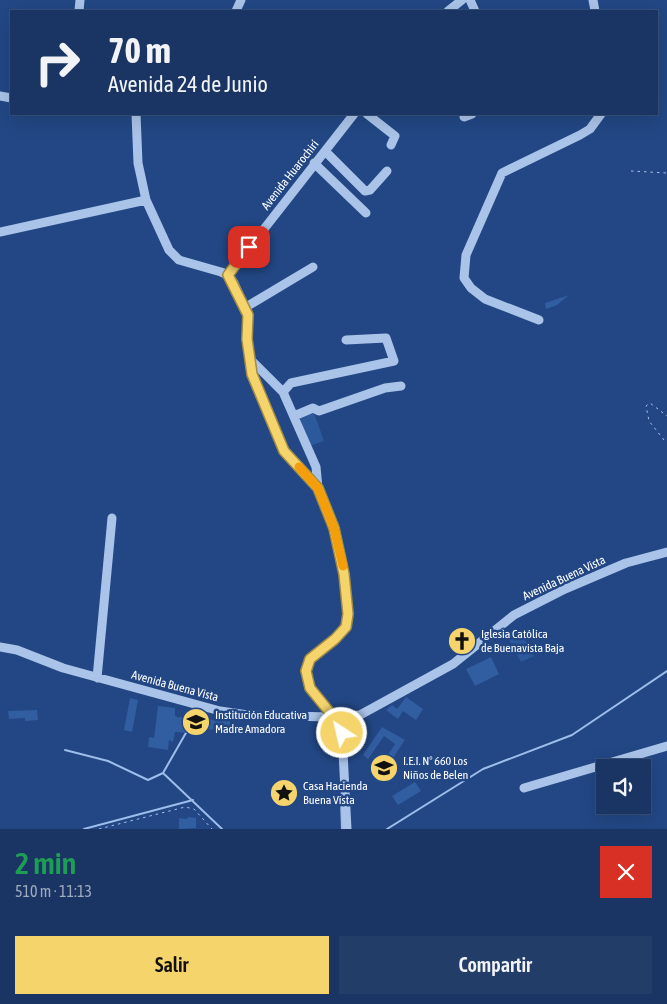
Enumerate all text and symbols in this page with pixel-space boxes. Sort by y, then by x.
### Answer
icon: right [25,30,90,95]
text: 70 m [108,30,171,70]
text: Avenida 24 de Junio [108,71,268,97]
street label: Avenida Huarochirí [258,137,322,213]
pin [228,226,270,268]
icon: arrive [235,233,263,261]
street label: Avenida Buena Vista [520,553,608,603]
church icon: Iglesia Católica de Buenavista Baja [447,626,477,656]
place label: Iglesia Católica de Buenavista Baja [481,627,564,655]
street label: Avenida Buena Vista [130,668,220,704]
position arrow [315,706,367,758]
school or university icon: Institución Educativa Madre Amadora [181,707,211,737]
place label: Institución Educativa Madre Amadora [215,708,307,736]
school or university icon: I.E.I. N° 660 Los Niños de Belen [369,753,399,783]
place label: I.E.I. N° 660 Los Niños de Belen [403,754,468,782]
map controls [596,759,651,814]
button: sound [596,759,651,814]
place icon: Casa Hacienda Buena Vista [269,778,299,808]
place label: Casa Hacienda Buena Vista [303,779,368,807]
text: 2 min [15,846,76,880]
button: close [600,846,652,898]
text: 510 m · 11:13 [15,882,92,900]
button: Salir [15,936,329,994]
button: Compartir [339,936,652,994]

